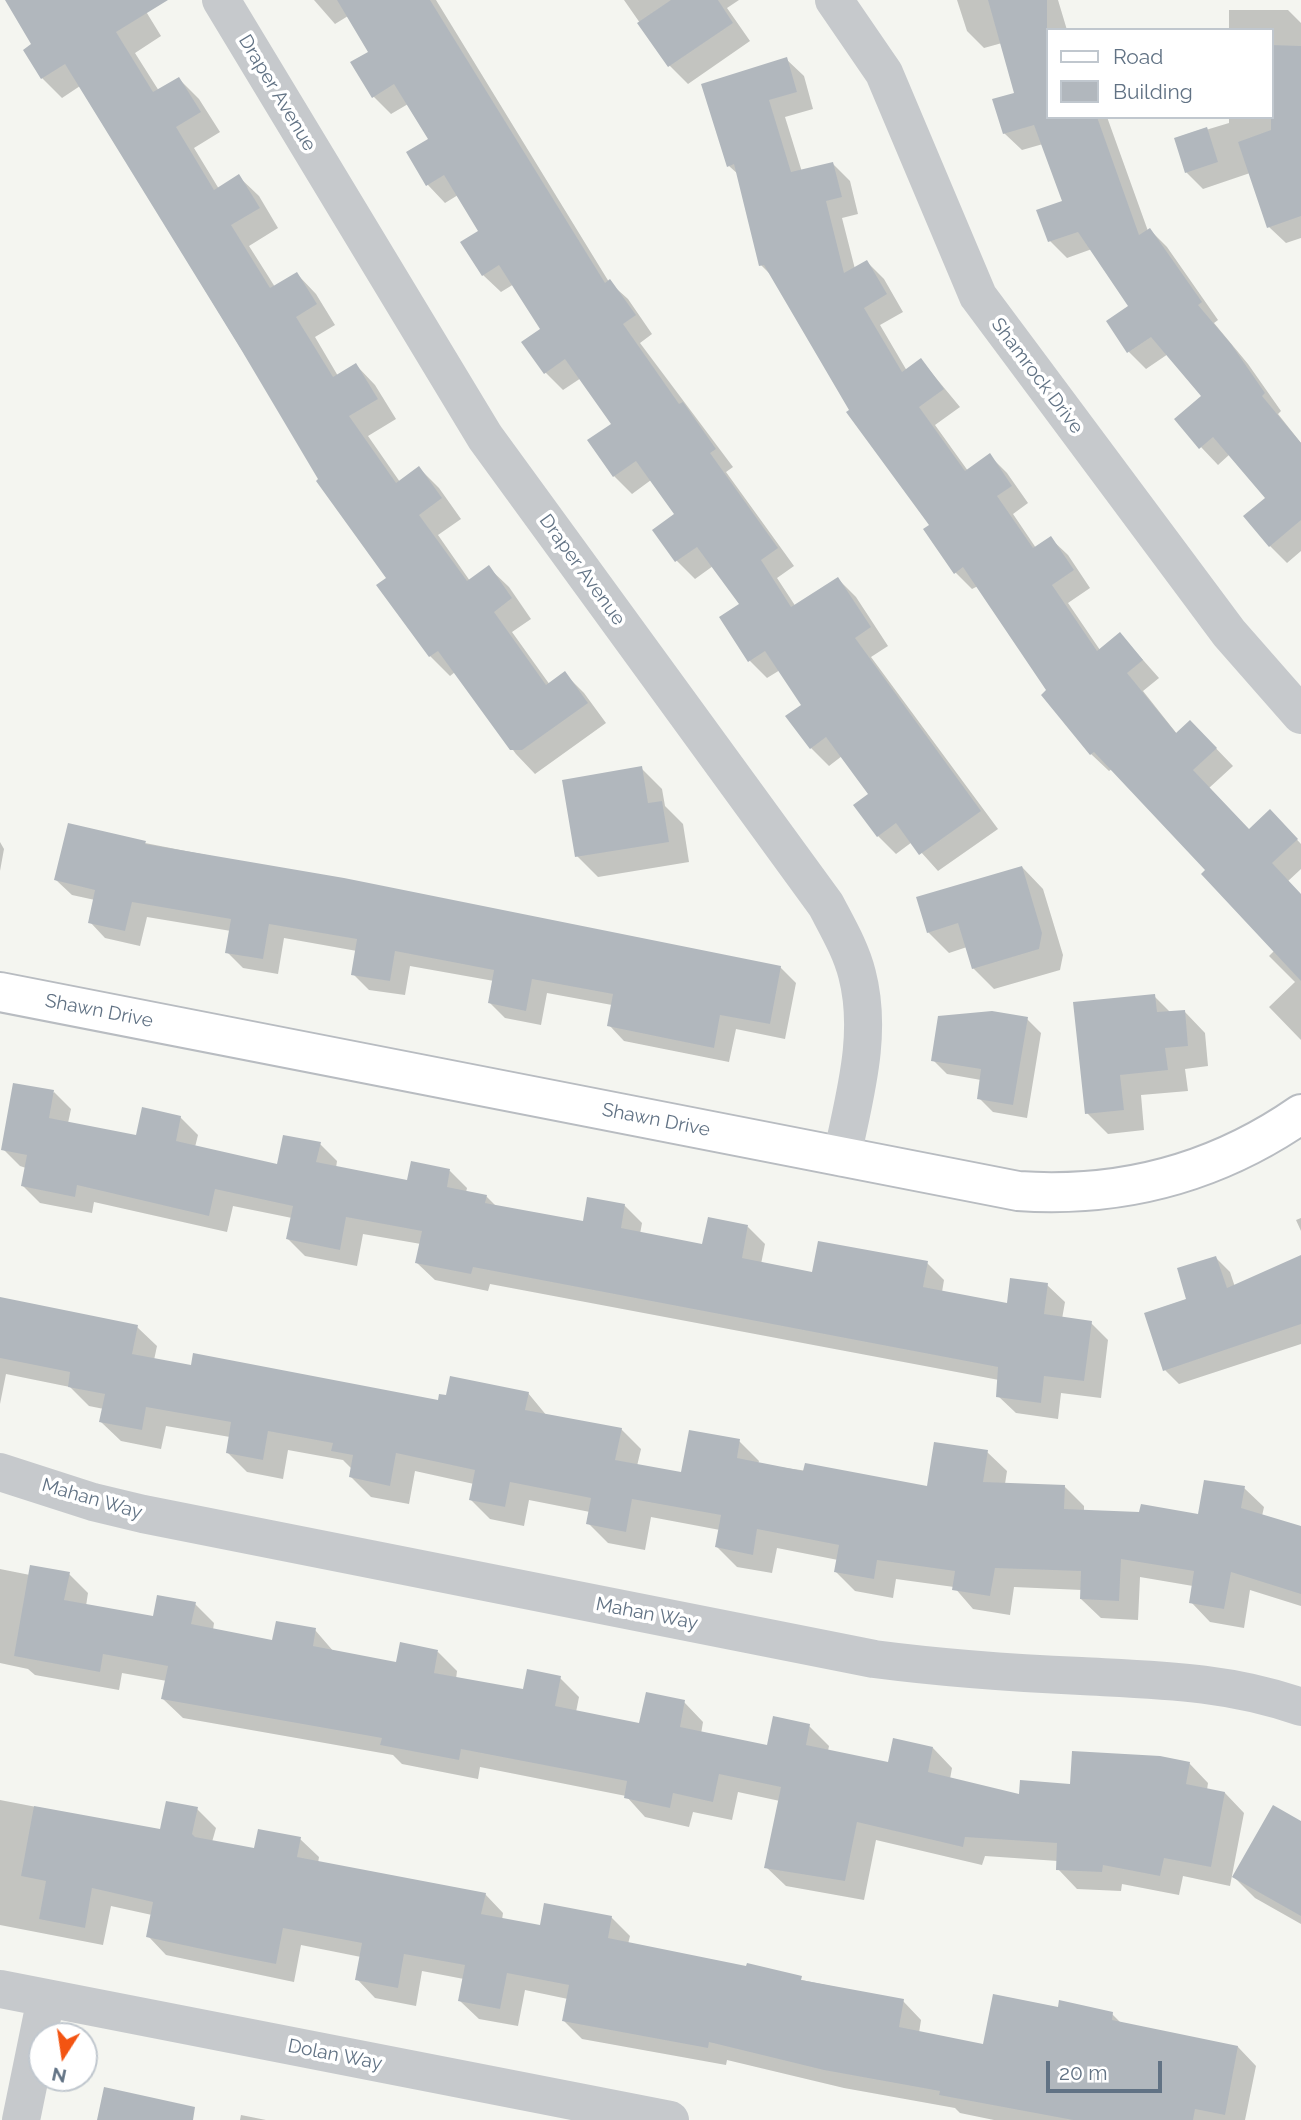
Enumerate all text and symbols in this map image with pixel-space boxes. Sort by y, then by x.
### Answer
legend [1046,28,1273,119]
street label: Draper Avenue [233,31,321,155]
text: Road [1113,44,1163,69]
text: Building [1113,79,1193,104]
street label: Shamrock Drive [986,314,1088,438]
street label: Draper Avenue [534,510,630,630]
street label: Shawn Drive [43,989,155,1033]
street label: Shawn Drive [600,1098,712,1142]
street label: Mahan Way [39,1474,145,1524]
street label: Mahan Way [594,1593,700,1635]
north arrow [28,2022,98,2092]
street label: Dolan Way [286,2035,384,2075]
scale bar [1049,2046,1164,2090]
text: 20 m [1059,2060,1107,2085]
text: N [50,2063,68,2088]

